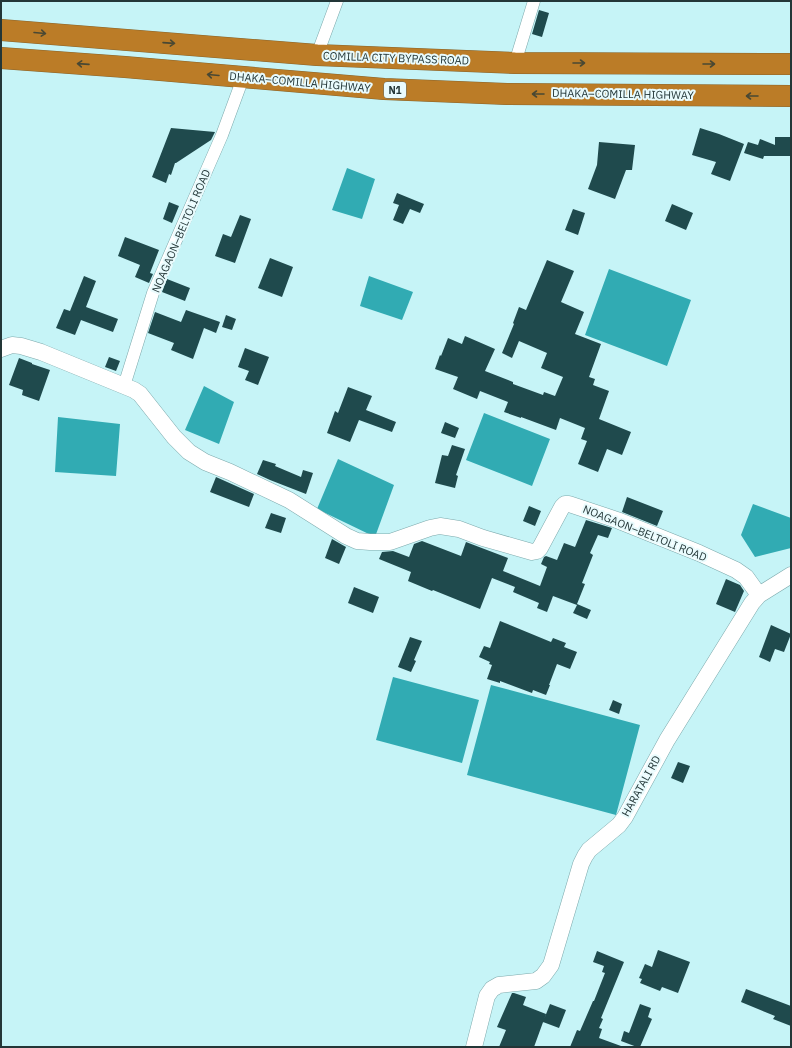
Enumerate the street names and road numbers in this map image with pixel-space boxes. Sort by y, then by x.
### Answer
street label: COMILLA CITY BYPASS ROAD [323,48,469,68]
street label: DHAKA–COMILLA HIGHWAY [229,69,372,95]
road number: N1 [384,82,406,98]
street label: DHAKA–COMILLA HIGHWAY [552,86,694,102]
street label: NOAGAON–BELTOLI ROAD [149,167,213,295]
street label: NOAGAON–BELTOLI ROAD [581,502,709,564]
street label: HARATALI RD [618,753,664,819]

